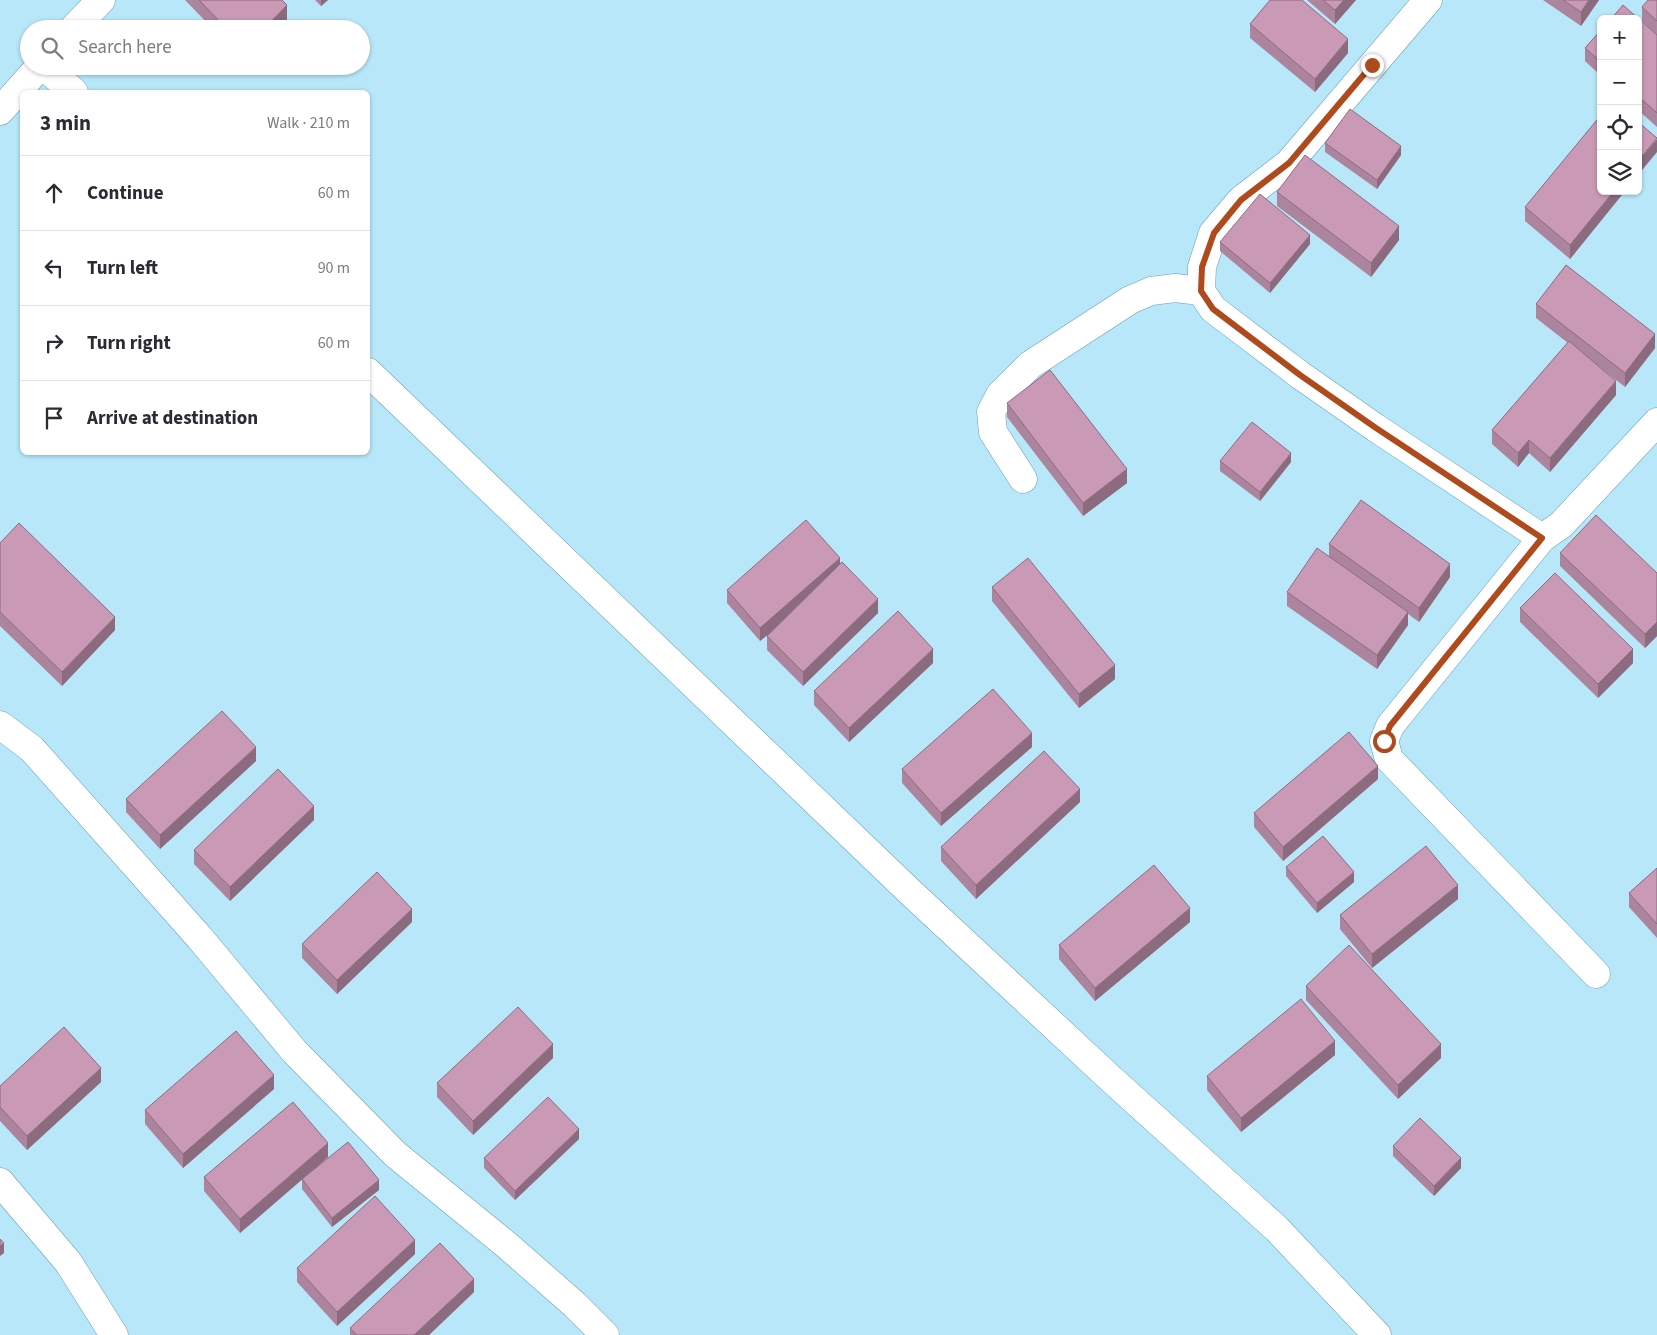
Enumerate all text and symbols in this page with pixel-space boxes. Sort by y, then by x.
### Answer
map controls [1597,15,1642,195]
button: + [1597,15,1642,60]
search box [20,20,370,75]
icon: search [38,34,66,62]
text: Search here [78,34,172,61]
route end [1361,54,1384,77]
button: − [1597,60,1642,105]
button: locate [1597,105,1642,150]
text: 3 min [40,108,91,138]
text: Walk · 210 m [267,112,350,134]
button: layers [1597,150,1642,195]
icon: ahead [40,179,68,207]
text: Continue [87,180,164,207]
text: 60 m [318,182,350,204]
icon: left [40,254,68,282]
text: Turn left [87,255,158,282]
text: 90 m [318,257,350,279]
icon: right [40,329,68,357]
text: Turn right [87,330,171,357]
text: 60 m [318,332,350,354]
icon: arrive [40,404,68,432]
text: Arrive at destination [87,405,258,432]
route start [1373,730,1396,753]

